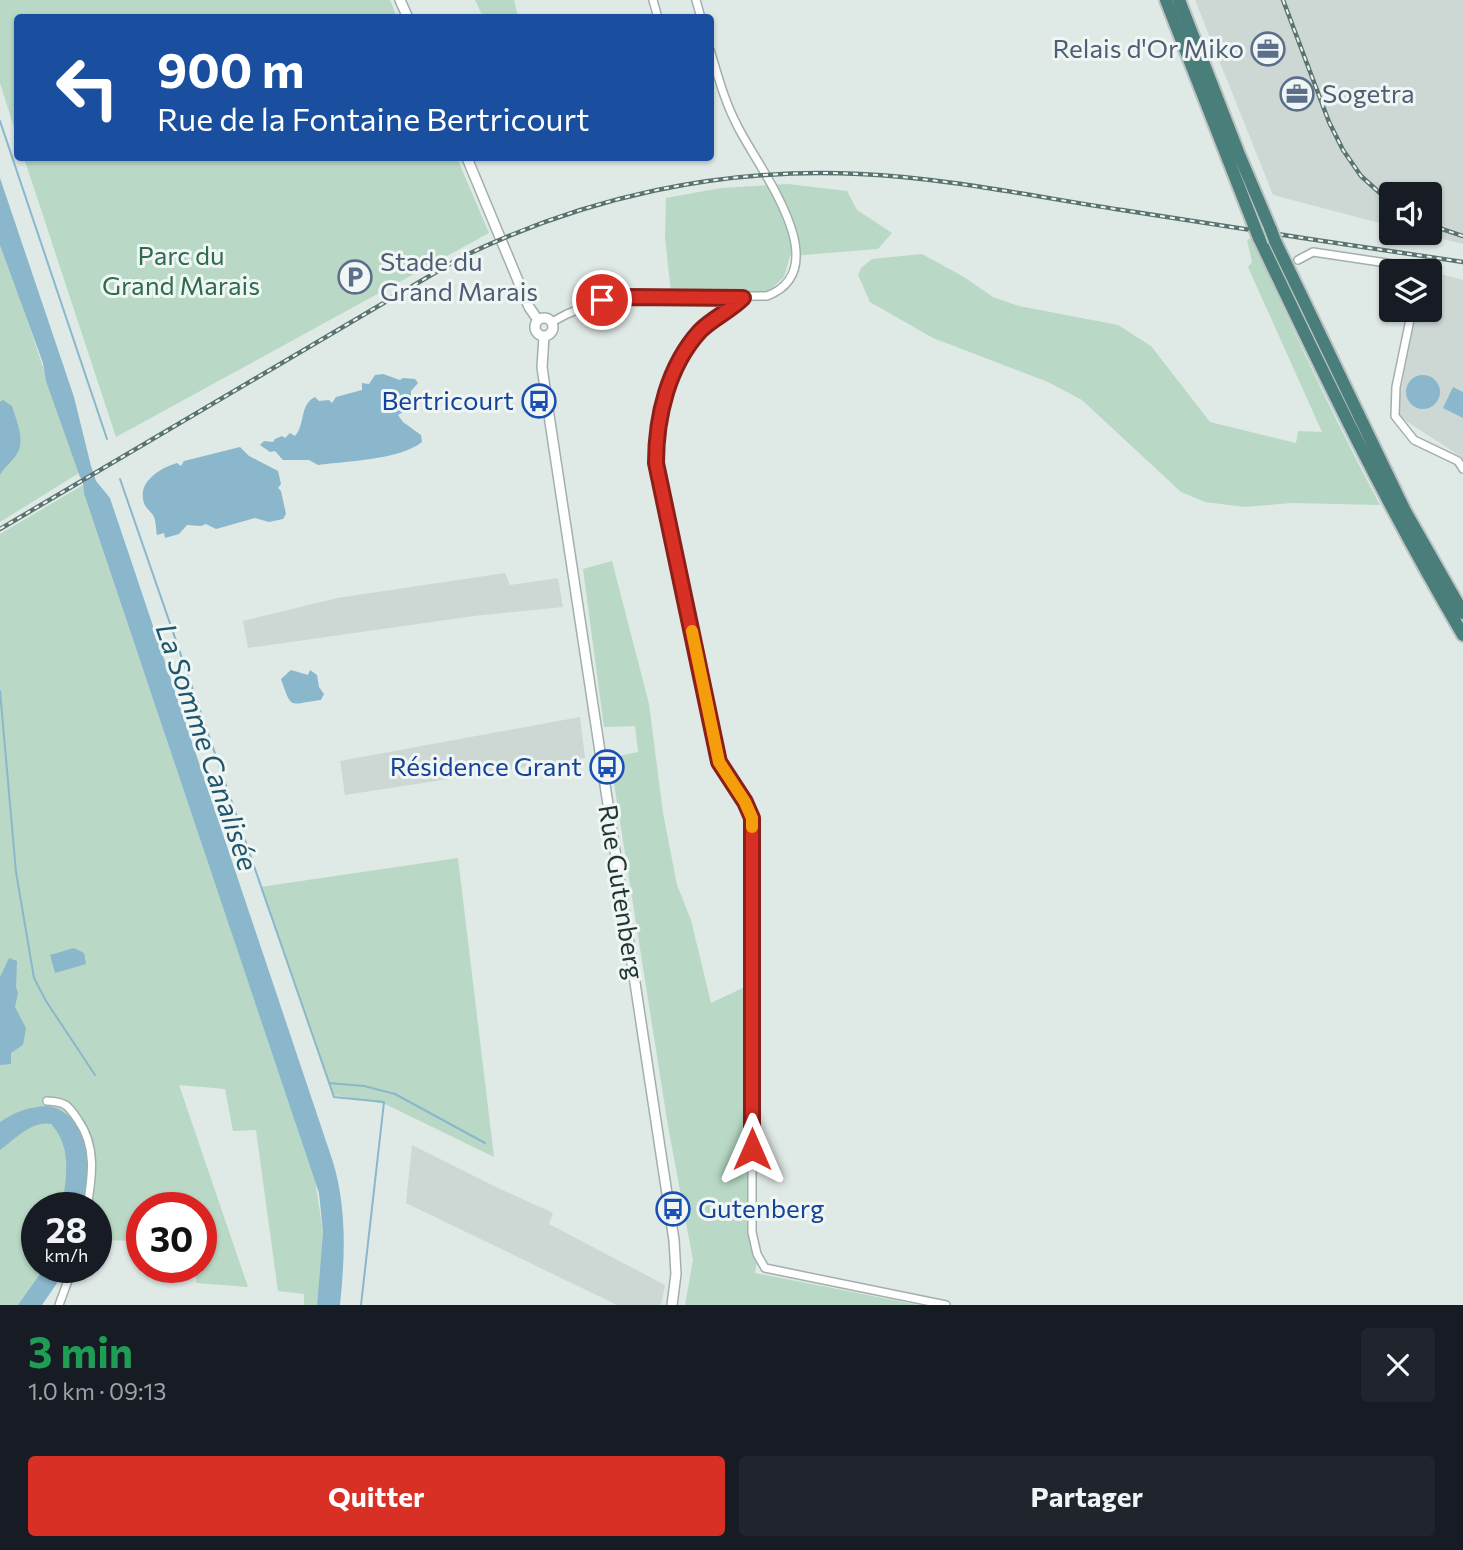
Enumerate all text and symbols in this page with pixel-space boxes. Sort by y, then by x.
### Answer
office icon: Relais d'Or Miko [1249,30,1287,68]
place label: Relais d'Or Miko [1053,32,1244,63]
text: 900 m [157,38,304,98]
icon: left [42,42,133,133]
office icon: Sogetra [1278,75,1316,113]
place label: Sogetra [1322,77,1415,108]
text: Rue de la Fontaine Bertricourt [157,98,589,138]
map controls [1379,182,1442,322]
button: sound [1379,182,1442,245]
park label: Parc du Grand Marais [102,239,260,300]
place label: Stade du Grand Marais [380,245,538,306]
parking icon: Stade du Grand Marais [336,258,374,296]
button: layers [1379,259,1442,322]
pin [572,270,632,330]
icon: arrive [583,281,621,319]
bus stop icon: Bertricourt [520,382,558,420]
place label: Bertricourt [381,384,514,415]
water label: La Somme Canalisée [150,619,266,875]
bus stop icon: Résidence Grant [588,748,626,786]
place label: Résidence Grant [390,750,582,781]
street label: Rue Gutenberg [593,802,652,981]
position arrow [715,1112,789,1186]
bus stop icon: Gutenberg [654,1190,692,1228]
speed limit sign: 30 [126,1192,217,1283]
place label: Gutenberg [698,1192,824,1223]
text: 28 [46,1207,87,1250]
text: km/h [45,1244,88,1266]
text: 3 min [28,1325,133,1377]
button: close [1361,1328,1435,1402]
text: 1.0 km · 09:13 [28,1377,166,1405]
button: Quitter [28,1456,725,1536]
button: Partager [739,1456,1435,1536]

